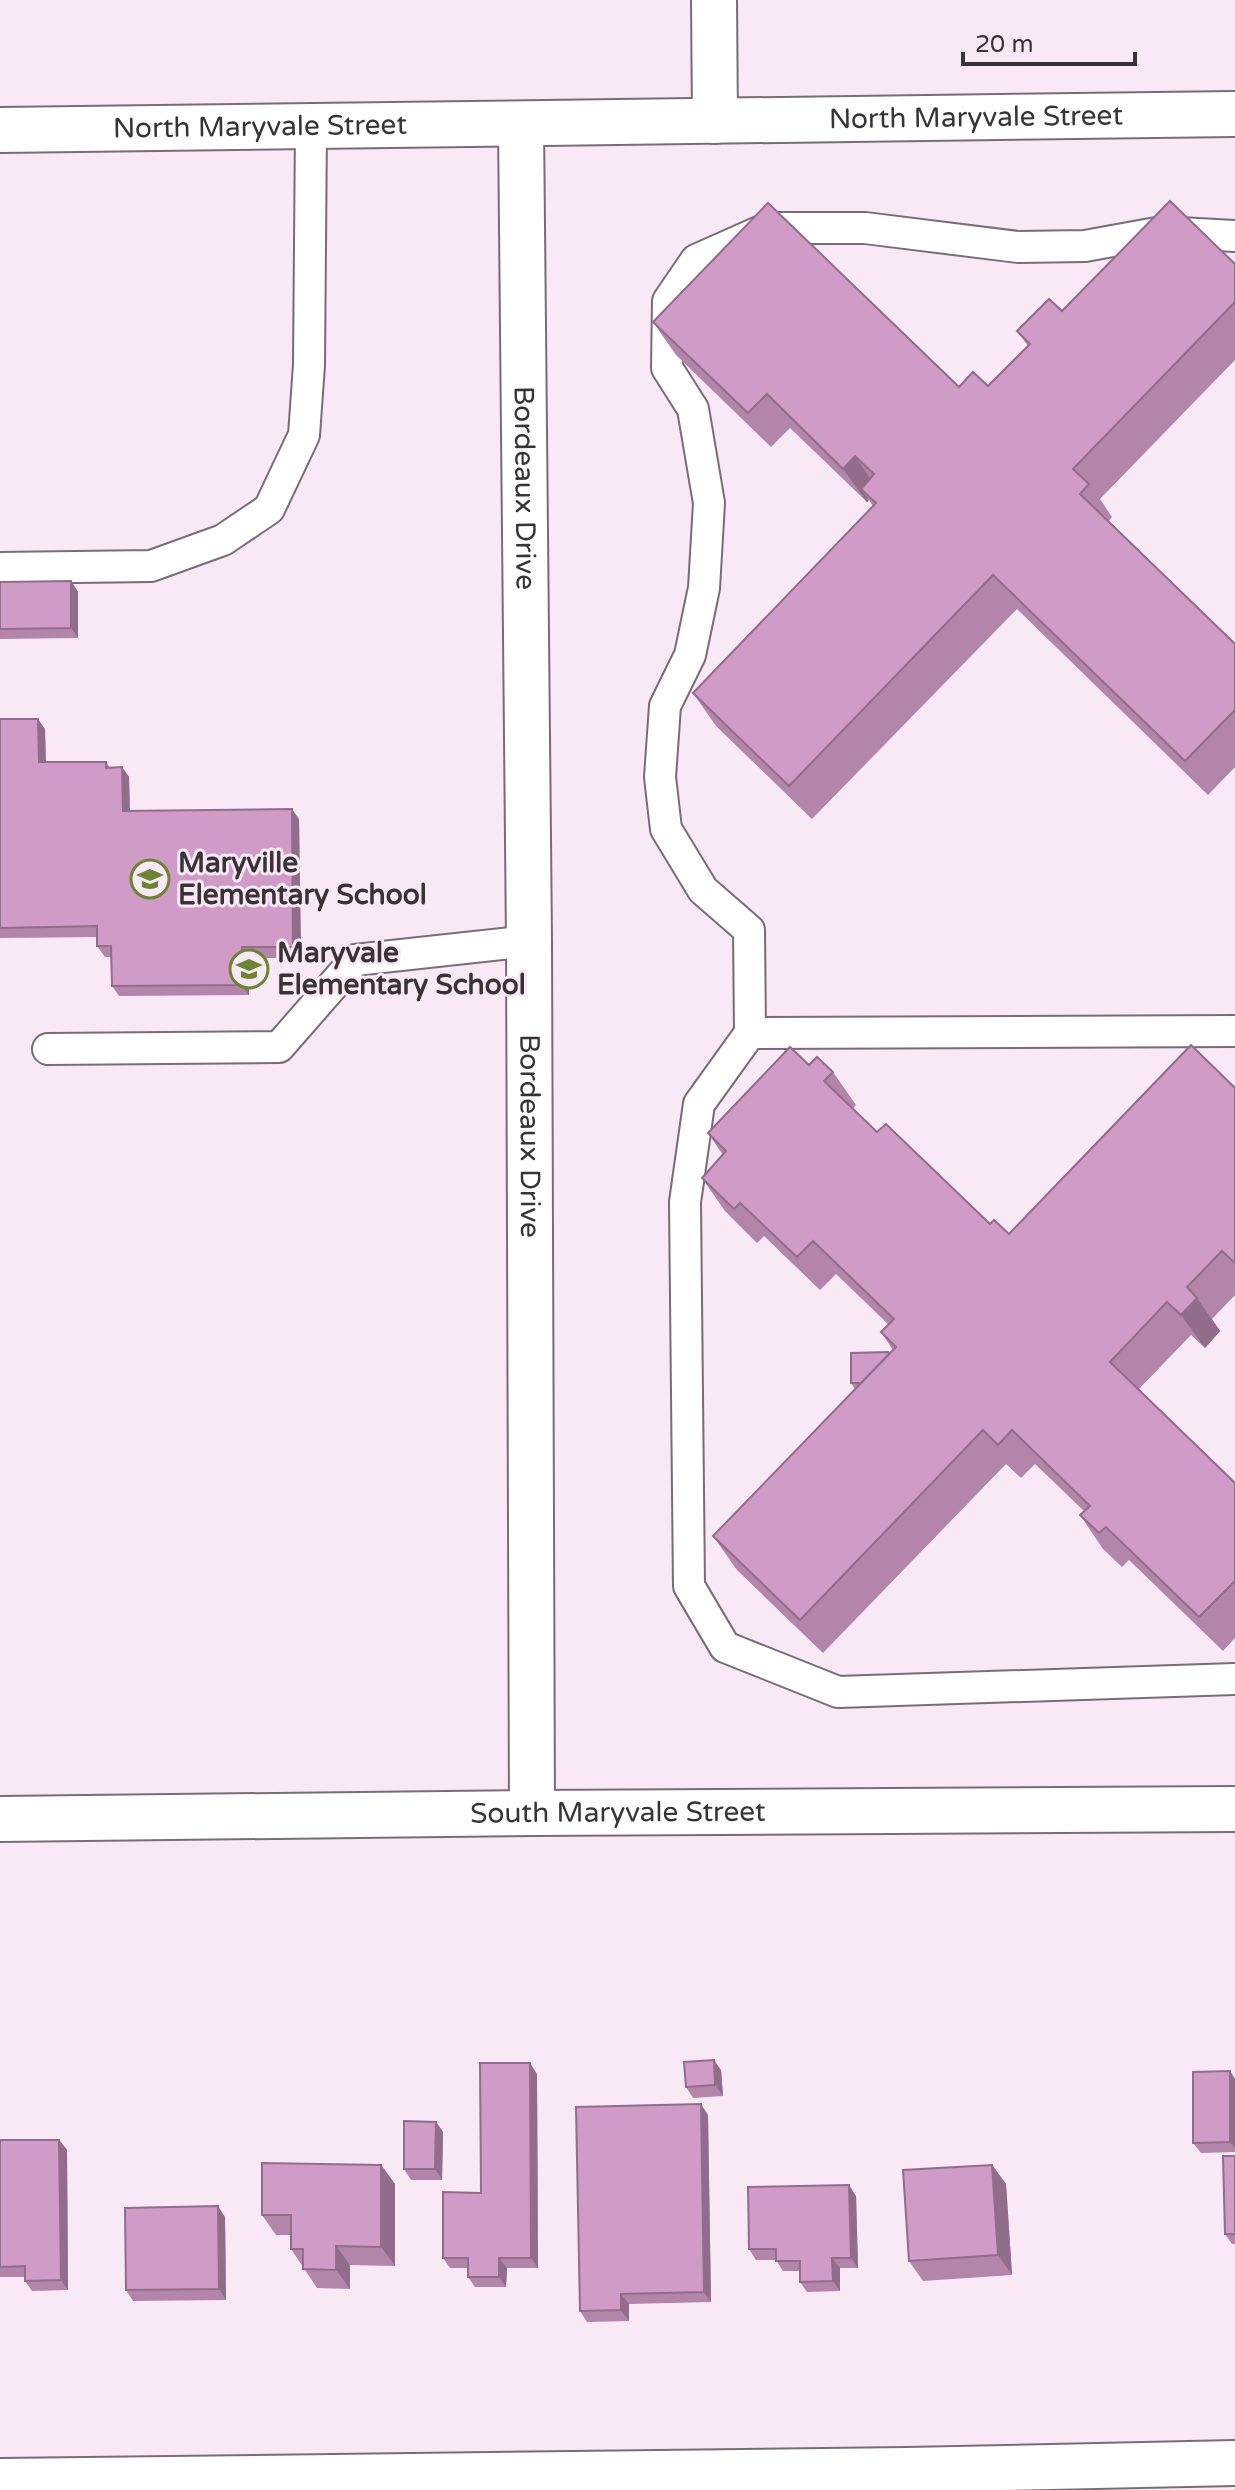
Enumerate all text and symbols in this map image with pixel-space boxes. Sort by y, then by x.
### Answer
scale bar [963,16,1135,66]
text: 20 m [975,30,1033,59]
street label: North Maryvale Street [829,98,1123,136]
street label: North Maryvale Street [113,108,408,146]
street label: Bordeaux Drive [507,386,543,590]
place label: Maryville Elementary School [178,846,427,912]
school or university icon: Maryville Elementary School [129,858,171,900]
place label: Maryvale Elementary School [277,936,526,1002]
school or university icon: Maryvale Elementary School [228,948,270,990]
street label: Bordeaux Drive [512,1034,547,1238]
street label: South Maryvale Street [470,1795,766,1831]

